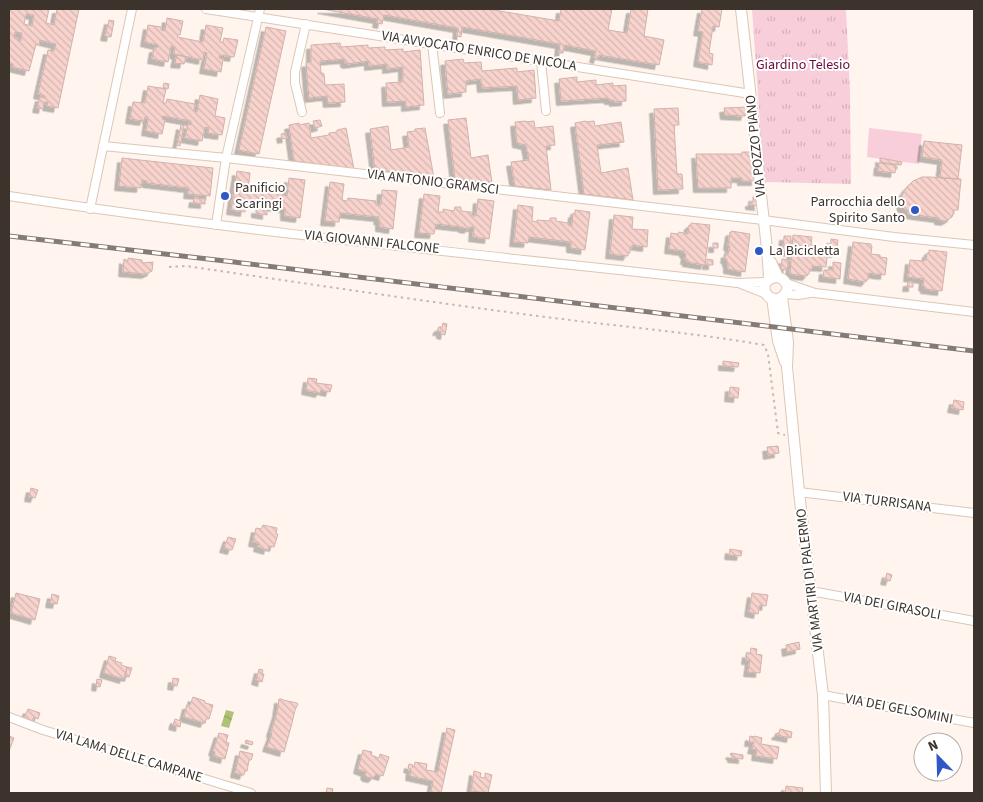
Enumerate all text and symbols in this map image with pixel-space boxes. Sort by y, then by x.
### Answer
street label: VIA AVVOCATO ENRICO DE NICOLA [380,26,578,76]
park label: Giardino Telesio [756,55,850,75]
street label: VIA POZZO PIANO [741,94,771,198]
street label: VIA ANTONIO GRAMSCI [366,164,500,200]
place label: Panificio Scaringi [235,178,285,214]
marker: Panificio Scaringi [219,190,231,202]
place label: Parrocchia dello Spirito Santo [811,192,905,228]
marker: Parrocchia dello Spirito Santo [909,204,921,216]
street label: VIA GIOVANNI FALCONE [303,225,441,259]
place label: La Bicicletta [769,241,840,261]
marker: La Bicicletta [753,245,765,257]
street label: VIA TURRISANA [842,487,933,517]
street label: VIA MARTIRI DI PALERMO [791,507,829,653]
street label: VIA DEI GIRASOLI [842,587,942,625]
street label: VIA DEI GELSOMINI [843,689,955,729]
street label: VIA LAMA DELLE CAMPANE [53,724,205,788]
north arrow [913,732,963,782]
text: N [925,735,942,757]

